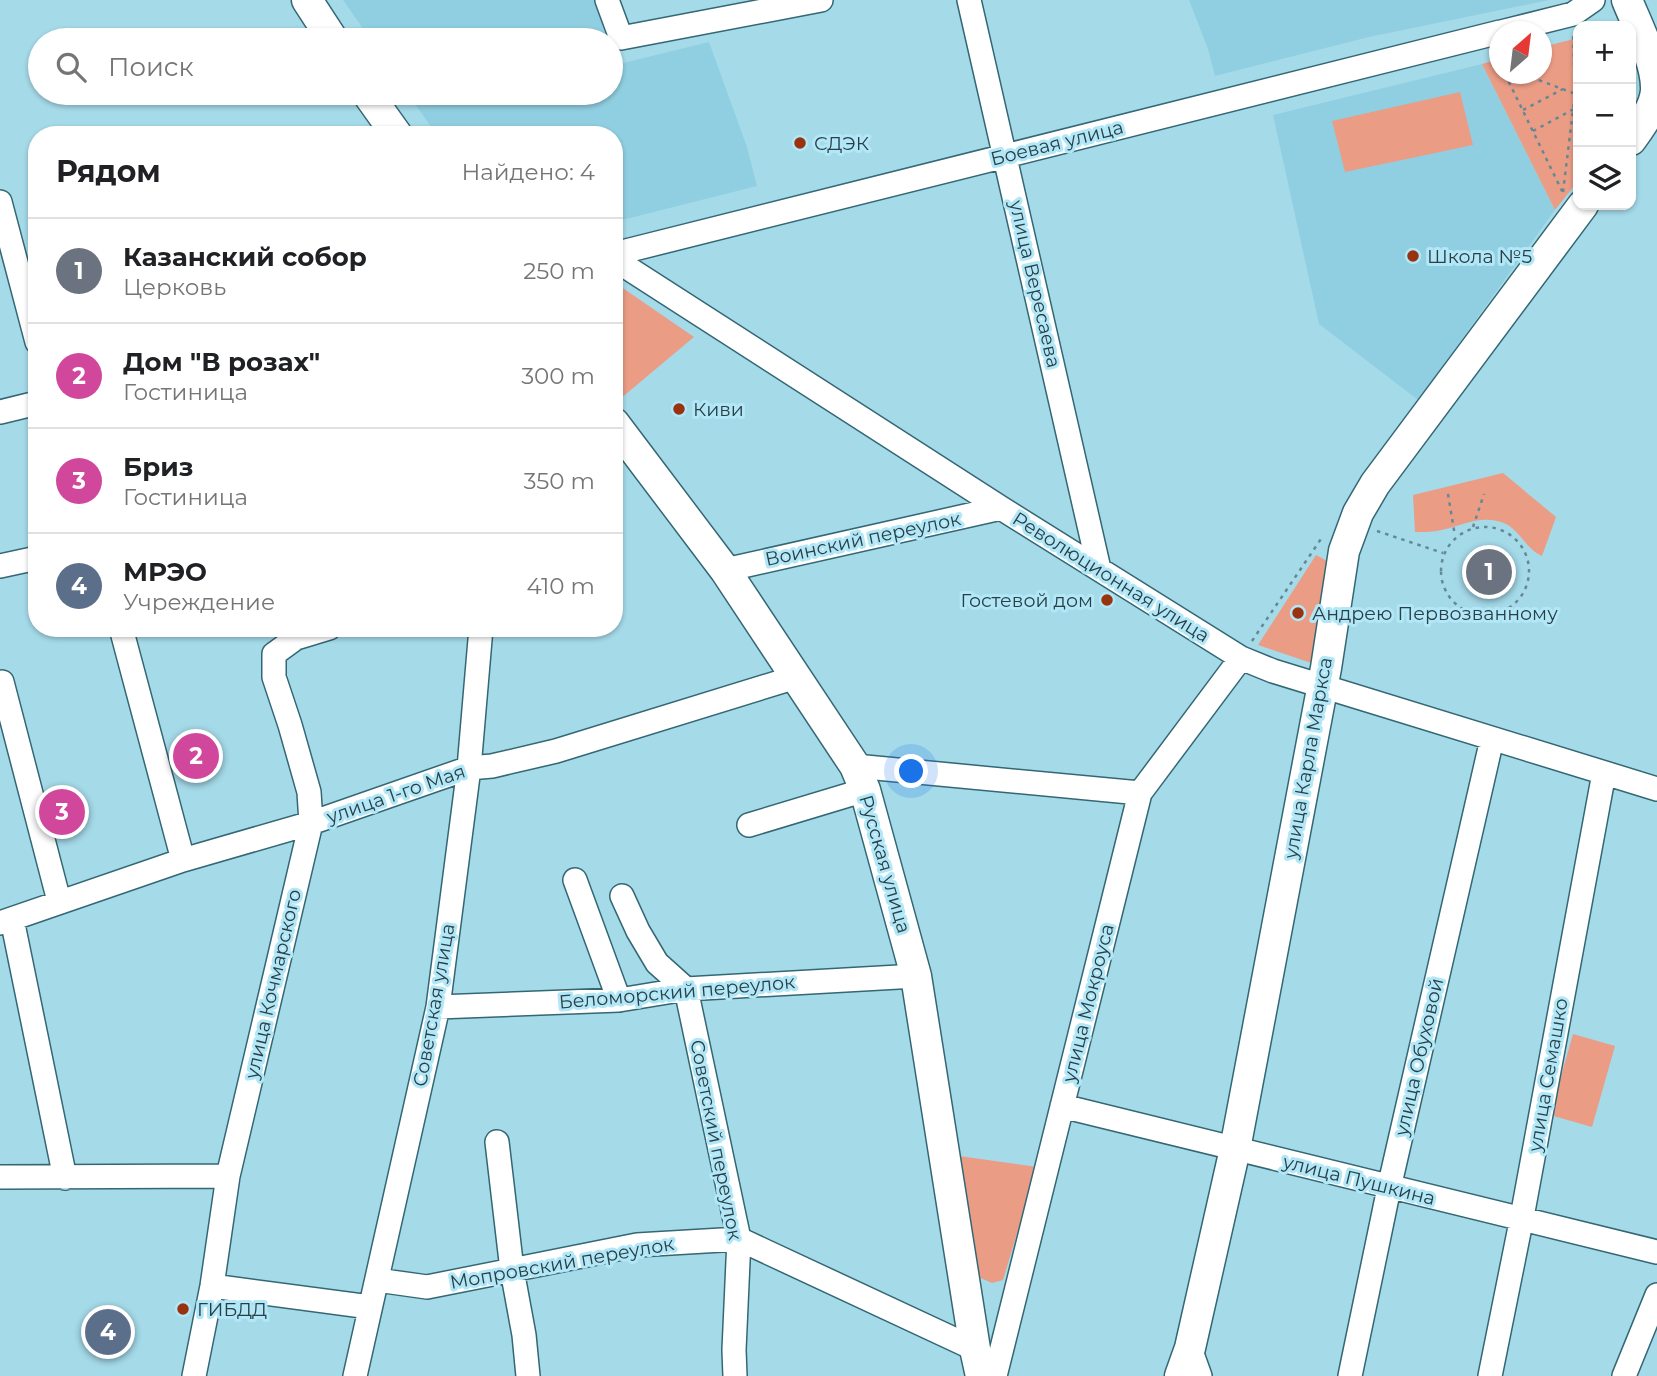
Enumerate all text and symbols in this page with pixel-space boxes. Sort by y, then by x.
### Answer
north arrow [1489,21,1552,84]
map controls [1573,21,1636,210]
button: + [1573,21,1636,84]
search box [28,28,623,105]
icon: search [52,48,90,86]
text: Поиск [108,51,194,83]
button: − [1573,84,1636,147]
street label: Боевая улица [988,115,1126,171]
place label: СДЭК [814,132,869,155]
marker: СДЭК [792,135,808,151]
button: layers [1573,147,1636,210]
text: Рядом [56,153,161,190]
text: Найдено: 4 [461,158,595,186]
street label: улица Вересаева [1004,197,1065,370]
text: Казанский собор [123,241,367,273]
place label: Школа №5 [1427,245,1532,268]
marker: Школа №5 [1405,248,1421,264]
text: 1 [74,257,84,285]
text: 250 m [523,257,595,285]
text: Церковь [123,273,226,301]
text: Дом "В розах" [123,346,320,378]
text: 2 [72,362,86,390]
text: 300 m [521,362,595,390]
text: Гостиница [123,378,248,406]
place label: Киви [693,398,744,421]
marker: Киви [671,401,687,417]
text: Бриз [123,451,193,483]
text: 3 [72,467,86,495]
text: 350 m [524,467,595,495]
text: Гостиница [123,483,248,511]
street label: Воинский переулок [763,507,963,571]
street label: Революционная улица [1008,507,1214,647]
pin: 1 [1466,546,1512,598]
text: МРЭО [123,556,207,588]
text: 4 [71,572,87,600]
text: 410 m [526,572,595,600]
text: Учреждение [123,588,275,616]
place label: Гостевой дом [960,589,1093,612]
marker: Гостевой дом [1099,592,1115,608]
place label: Андрею Первозванному [1312,602,1558,625]
marker: Андрею Первозванному [1290,605,1306,621]
street label: улица Карла Маркса [1279,655,1337,862]
pin: 2 [173,730,219,782]
your location [894,754,928,788]
street label: улица 1-го Мая [323,760,468,829]
pin: 3 [39,786,85,838]
street label: Русская улица [854,792,916,936]
street label: улица Кочмарского [240,887,306,1082]
street label: улица Мокроуса [1057,921,1119,1086]
street label: Советская улица [408,922,460,1088]
street label: Беломорский переулок [558,970,796,1014]
street label: улица Обуховой [1389,976,1448,1139]
street label: улица Семашко [1523,996,1573,1155]
street label: Советский переулок [685,1038,747,1242]
street label: улица Пушкина [1279,1150,1438,1210]
street label: Мопровский переулок [448,1232,676,1294]
place label: ГИБДД [197,1298,267,1321]
marker: ГИБДД [175,1301,191,1317]
pin: 4 [85,1306,131,1358]

